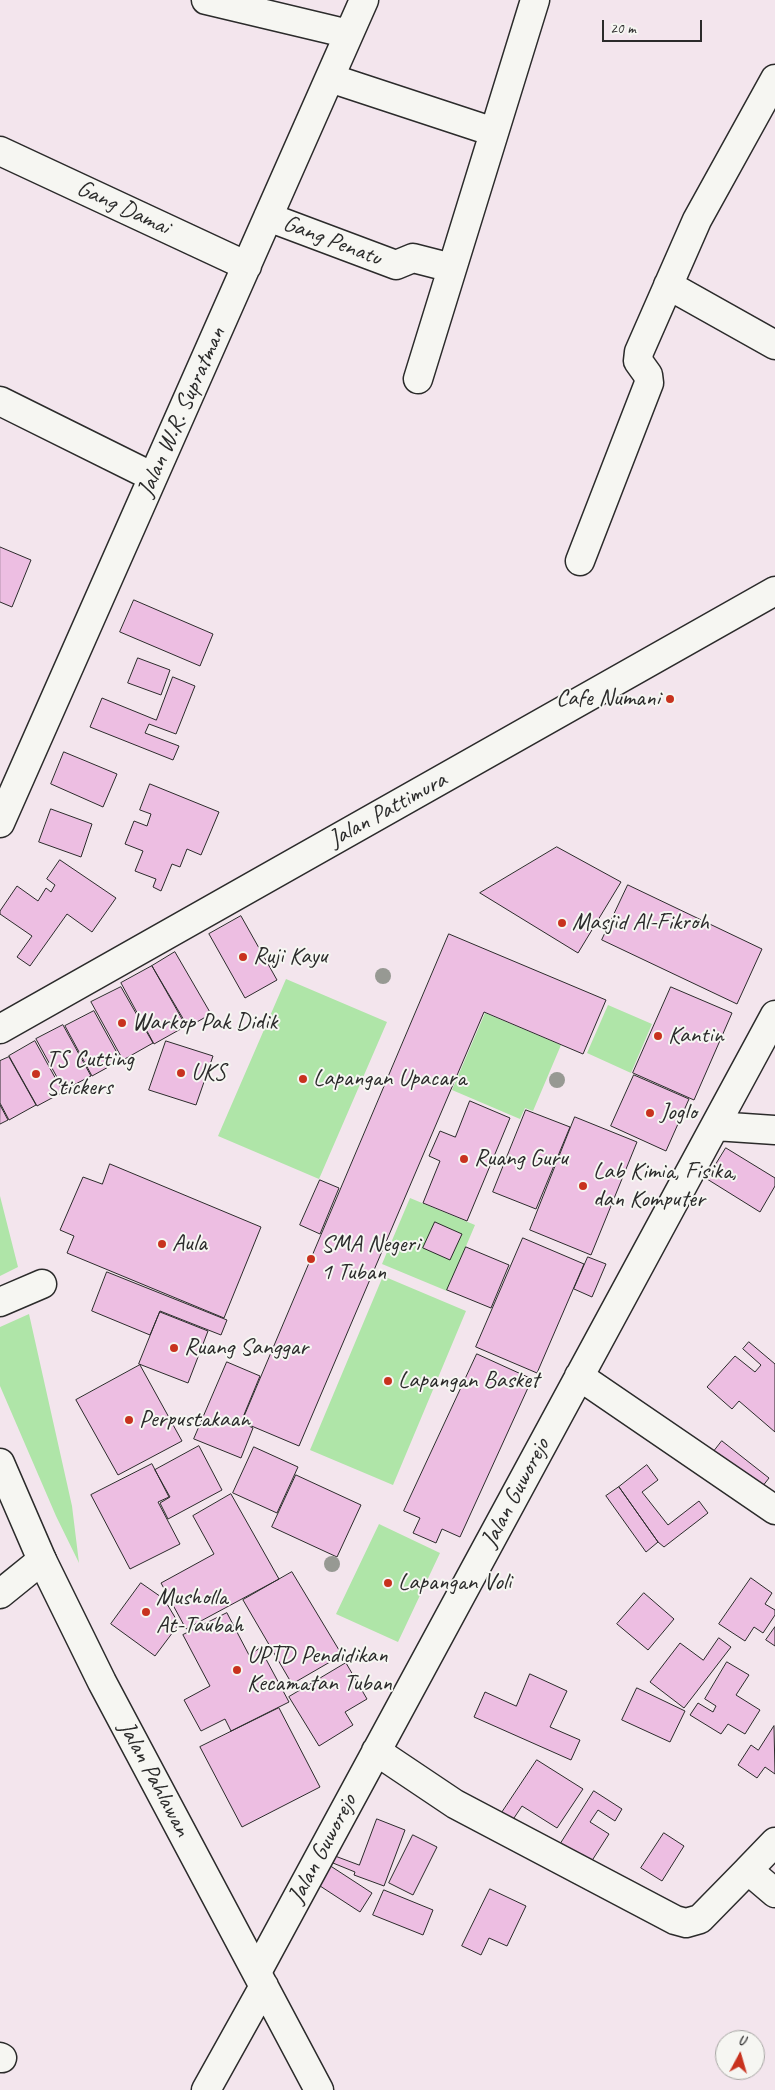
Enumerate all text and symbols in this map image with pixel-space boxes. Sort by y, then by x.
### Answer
scale bar [605,10,705,42]
text: 20 m [610,19,636,38]
street label: Gang Damai [72,174,174,242]
street label: Gang Penatu [279,209,385,273]
street label: Jalan W.R. Supratman [132,323,232,501]
place label: Cafe Numani [556,685,660,713]
marker: Cafe Numani [664,693,676,705]
street label: Jalan Pattimura [324,766,452,854]
place label: Masjid Al-Fikroh [572,909,709,937]
marker: Masjid Al-Fikroh [556,917,568,929]
place label: Ruji Kayu [253,943,327,971]
marker: Ruji Kayu [237,951,249,963]
place label: Warkop Pak Didik [132,1009,277,1037]
marker: Warkop Pak Didik [116,1017,128,1029]
place label: Kantin [668,1022,724,1050]
marker: Kantin [652,1030,664,1042]
place label: TS Cutting Stickers [46,1046,134,1102]
place label: UKS [191,1059,226,1087]
place label: Lapangan Upacara [313,1065,466,1093]
marker: UKS [175,1067,187,1079]
marker: TS Cutting Stickers [30,1068,42,1080]
marker: Lapangan Upacara [297,1073,309,1085]
place label: Joglo [660,1099,697,1127]
marker: Joglo [644,1107,656,1119]
place label: Ruang Guru [474,1145,568,1173]
marker: Ruang Guru [458,1153,470,1165]
place label: Lab Kimia, Fisika, dan Komputer [593,1158,737,1214]
marker: Lab Kimia, Fisika, dan Komputer [577,1180,589,1192]
place label: Aula [172,1230,207,1258]
place label: SMA Negeri 1 Tuban [321,1231,419,1287]
marker: Aula [156,1238,168,1250]
marker: SMA Negeri 1 Tuban [305,1253,317,1265]
place label: Ruang Sanggar [184,1334,308,1362]
marker: Ruang Sanggar [168,1342,180,1354]
place label: Lapangan Basket [398,1367,539,1395]
marker: Lapangan Basket [382,1375,394,1387]
place label: Perpustakaan [139,1406,250,1434]
marker: Perpustakaan [123,1414,135,1426]
street label: Jalan Guworejo [475,1434,557,1552]
place label: Lapangan Voli [398,1569,511,1597]
marker: Lapangan Voli [382,1577,394,1589]
place label: Musholla At-Taubah [156,1584,243,1640]
marker: Musholla At-Taubah [140,1606,152,1618]
place label: UPTD Pendidikan Kecamatan Tuban [247,1642,392,1698]
marker: UPTD Pendidikan Kecamatan Tuban [231,1664,243,1676]
street label: Jalan Pahlawan [112,1716,196,1842]
street label: Jalan Guworejo [282,1790,364,1908]
north arrow [715,2030,765,2080]
text: U [737,2032,746,2049]

